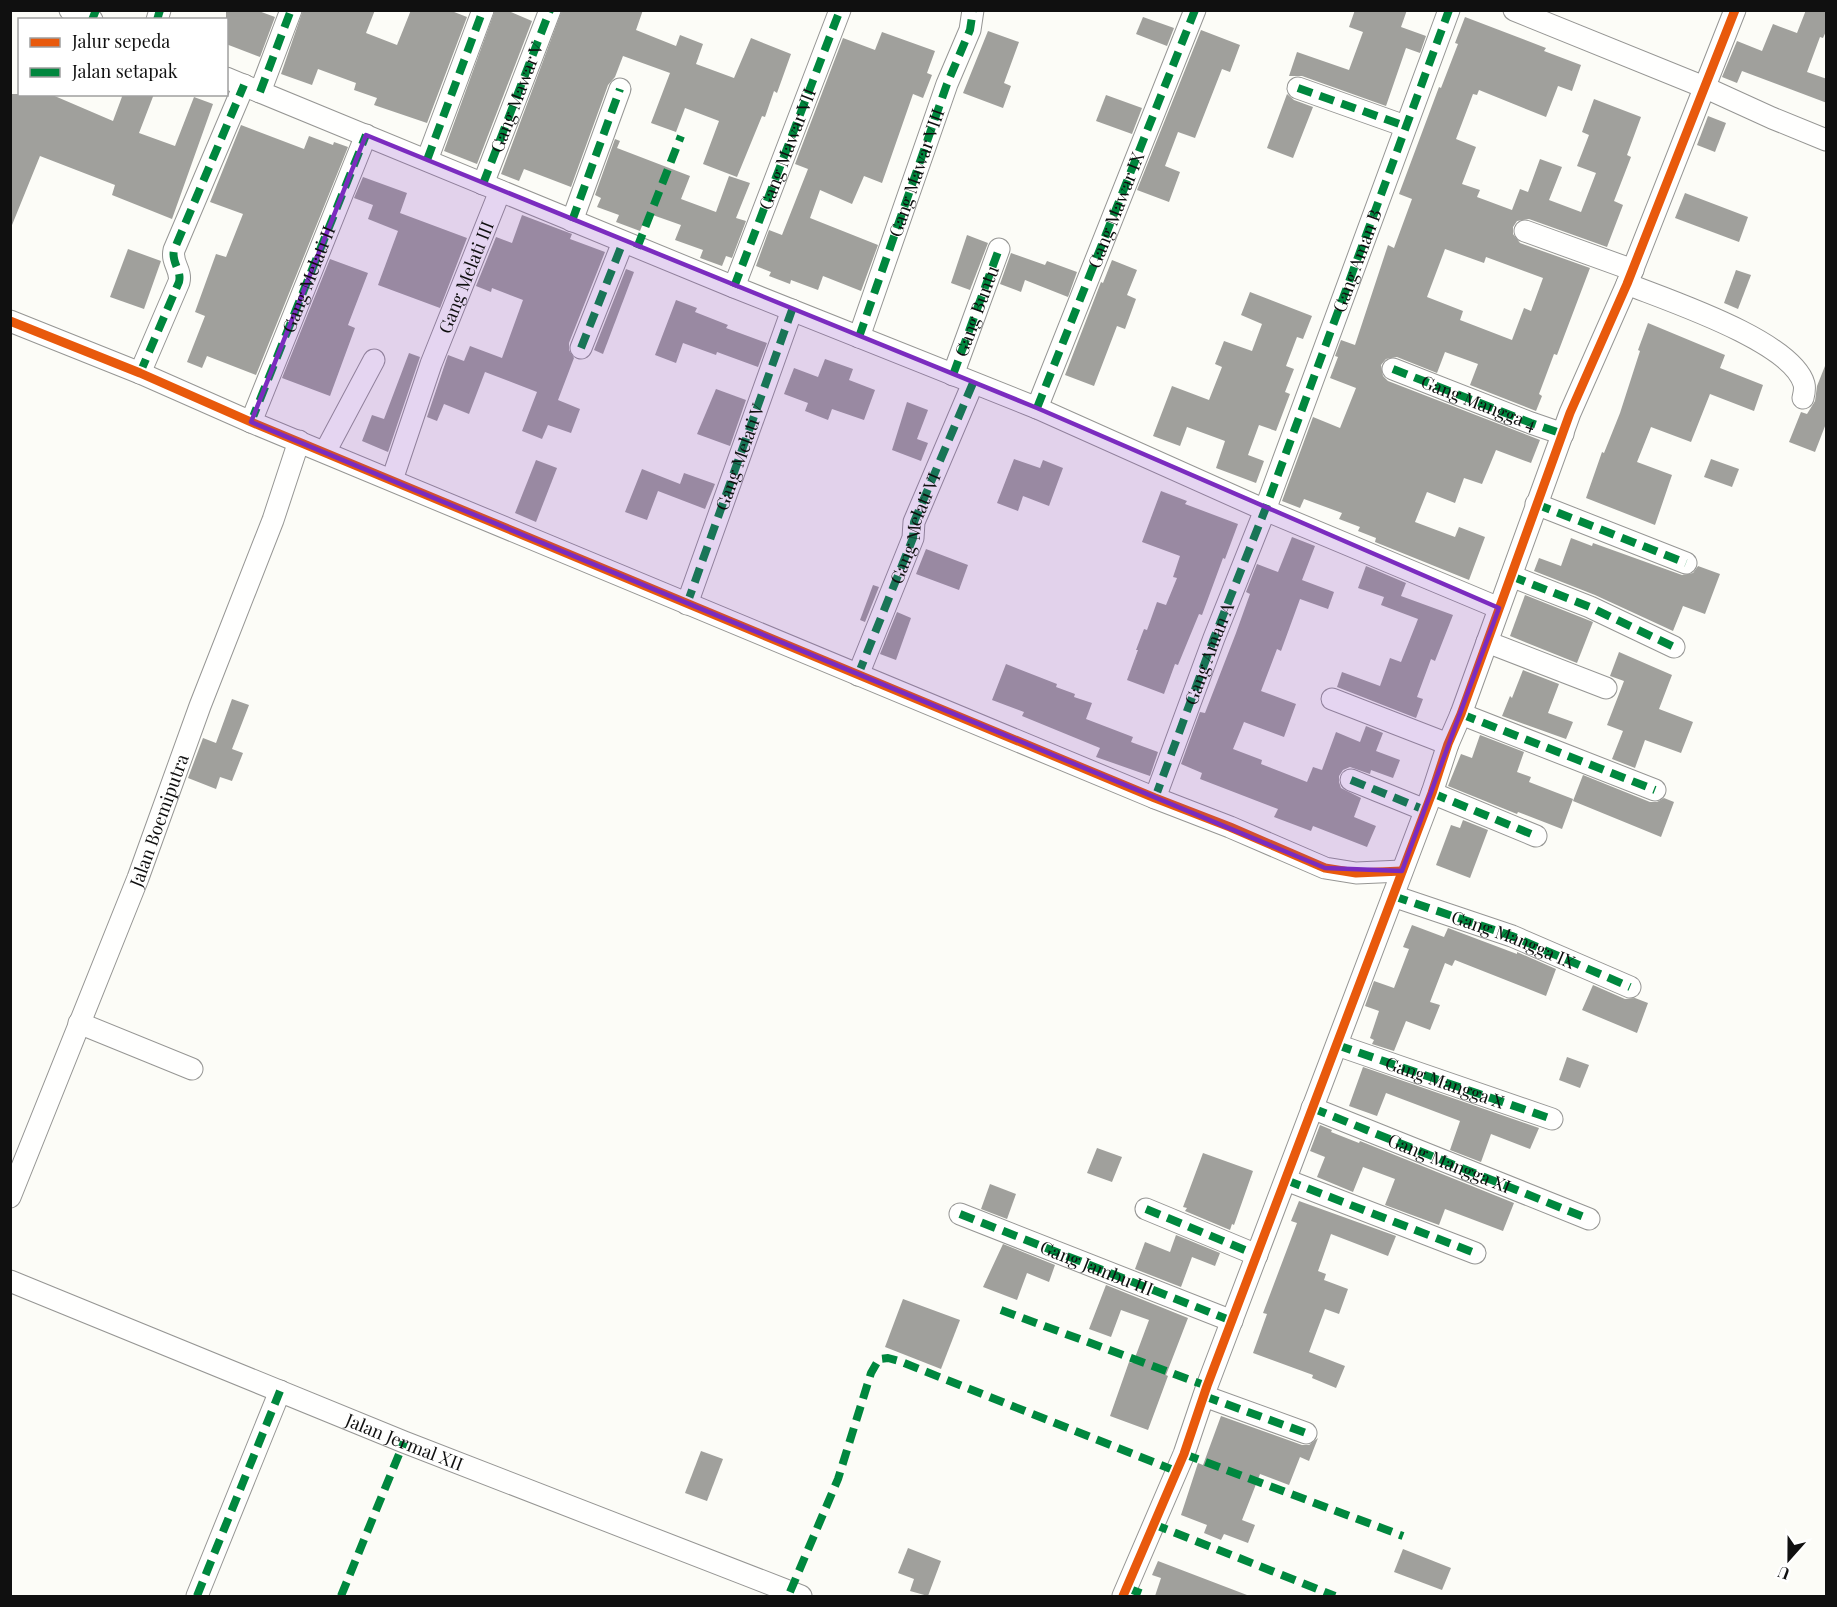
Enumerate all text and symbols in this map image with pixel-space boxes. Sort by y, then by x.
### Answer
legend [18,18,228,96]
text: Jalur sepeda [71,29,170,53]
street label: Gang Mawar V [484,38,549,156]
text: Jalan setapak [71,59,178,83]
street label: Gang Mawar VII [753,85,821,213]
street label: Gang Mawar VIII [883,105,950,240]
street label: Gang Mawar IX [1082,148,1150,272]
street label: Gang Aman B [1327,206,1387,316]
street label: Gang Melati III [432,217,499,337]
street label: Gang Melati II [276,222,340,336]
street label: Gang Buntu [949,262,1004,360]
street label: Gang Mangga 4 [1418,369,1539,436]
street label: Gang Melati V [709,400,770,514]
street label: Gang Melati VI [884,468,946,587]
street label: Gang Aman A [1178,598,1239,708]
street label: Jalan Boemiputra [123,751,194,891]
street label: Gang Mangga IX [1448,905,1580,974]
street label: Gang Mangga X [1382,1050,1508,1114]
street label: Gang Mangga XI [1384,1128,1514,1198]
street label: Gang Jambu III [1037,1235,1157,1301]
street label: Jalan Jermal XII [341,1407,467,1476]
north arrow [1759,1529,1819,1589]
text: U [1775,1562,1792,1585]

